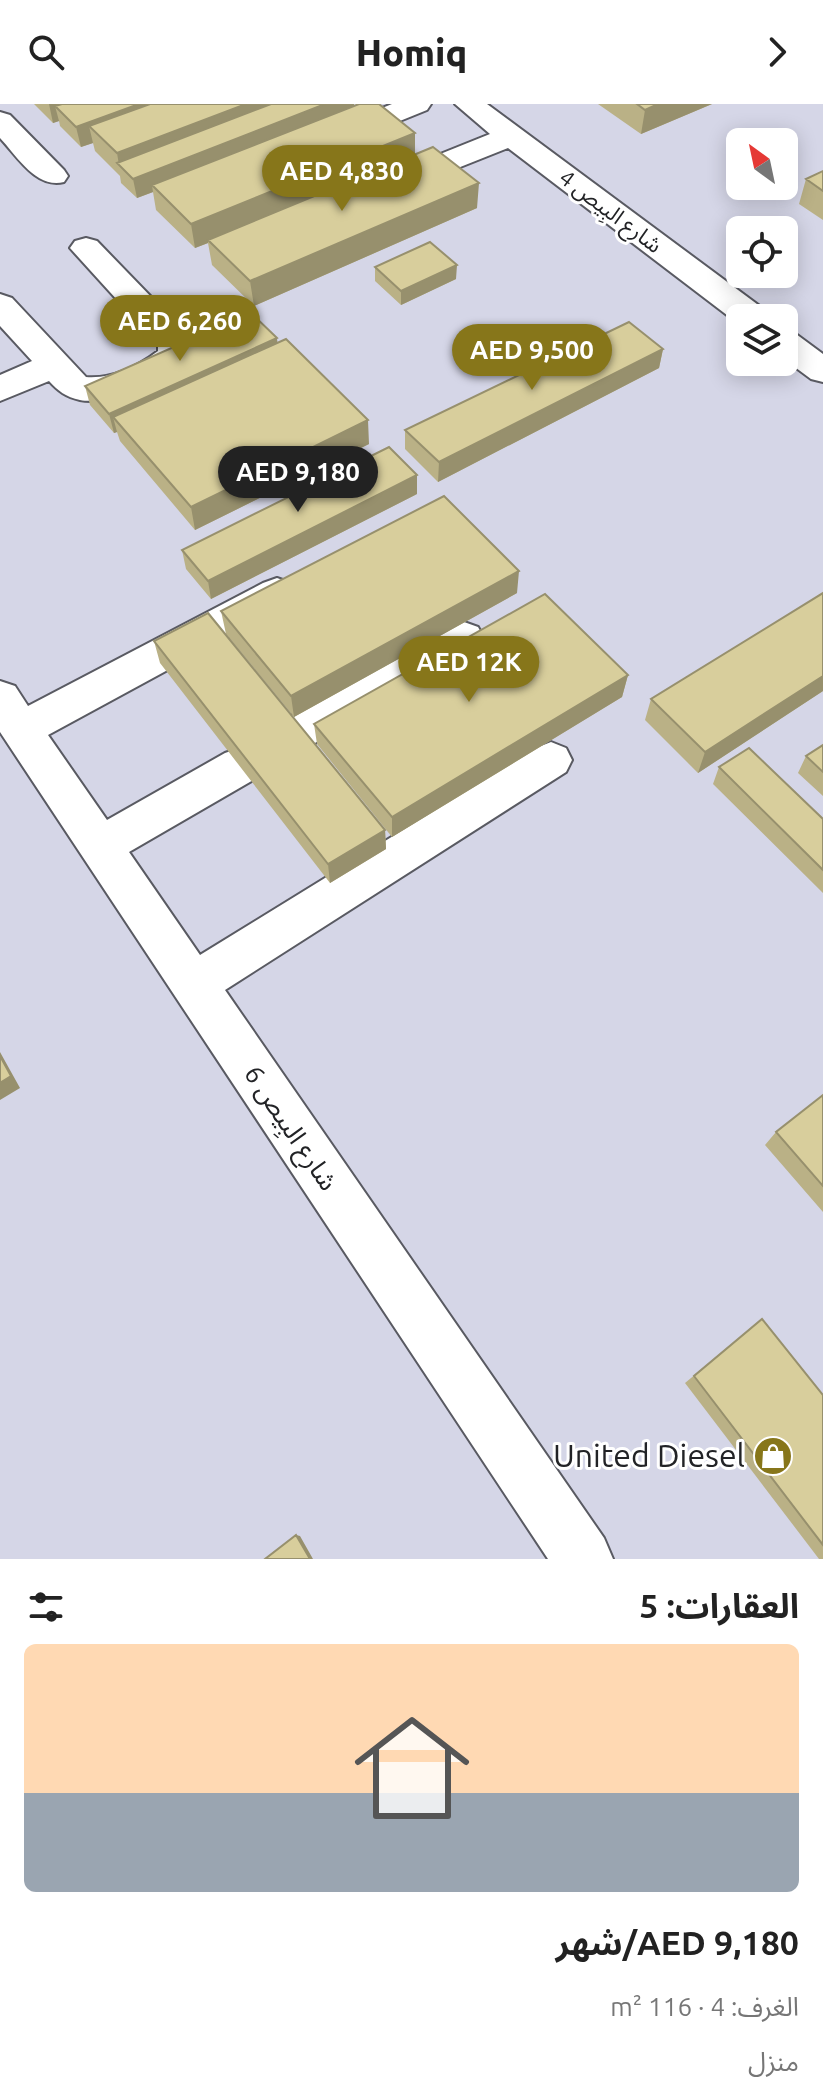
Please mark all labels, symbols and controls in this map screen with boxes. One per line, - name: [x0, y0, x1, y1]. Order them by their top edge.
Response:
- icon: search: [24, 30, 68, 74]
- icon: forward: [755, 30, 799, 74]
- text: Homiq: [356, 32, 467, 73]
- north arrow: [726, 128, 798, 200]
- map controls: [726, 128, 798, 376]
- pin: AED 4,830: [250, 145, 434, 213]
- text: AED 4,830: [280, 156, 404, 185]
- street label: شارع البِيص 4: [552, 164, 667, 261]
- button: locate: [726, 216, 798, 288]
- pin: AED 6,260: [88, 295, 272, 363]
- button: layers: [726, 304, 798, 376]
- text: AED 6,260: [118, 306, 242, 335]
- pin: AED 9,500: [440, 324, 624, 392]
- text: AED 9,500: [470, 335, 594, 364]
- pin: AED 9,180: [206, 446, 390, 514]
- text: AED 9,180: [236, 457, 360, 486]
- pin: AED 12K: [395, 636, 543, 704]
- text: AED 12K: [416, 647, 522, 676]
- street label: شارع البِيص 6: [235, 1060, 344, 1198]
- shop icon: United Diesel: [752, 1435, 794, 1477]
- place label: United Diesel: [553, 1437, 745, 1473]
- icon: filters: [24, 1585, 68, 1629]
- text: العقارات: 5: [639, 1586, 799, 1624]
- icon: home: [340, 1696, 484, 1840]
- text: AED 9,180/شهر: [556, 1923, 799, 1961]
- text: الغرف: 4 · 116 m²: [610, 1992, 799, 2021]
- text: منزل: [748, 2047, 799, 2076]

